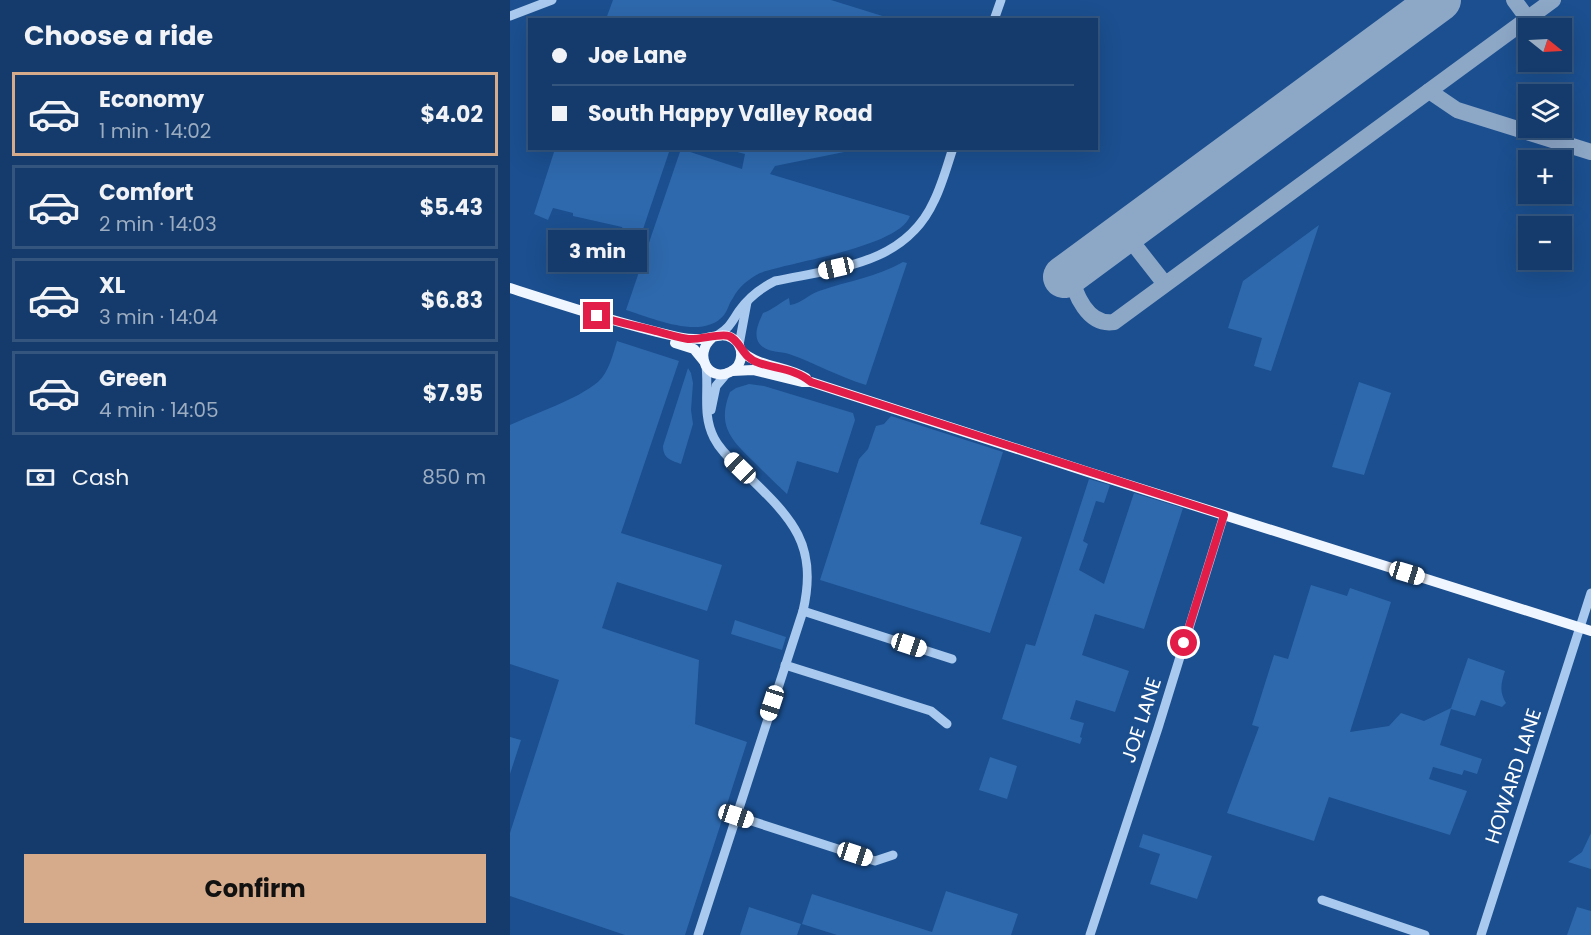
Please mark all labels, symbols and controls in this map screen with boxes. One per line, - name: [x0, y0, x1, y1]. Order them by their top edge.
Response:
- text: Choose a ride: [24, 17, 213, 54]
- north arrow: [1518, 18, 1572, 72]
- map controls: [1518, 18, 1572, 270]
- text: Joe Lane: [588, 40, 687, 71]
- text: Economy: [99, 84, 204, 115]
- button: layers: [1518, 84, 1572, 138]
- icon: car: [27, 87, 81, 141]
- text: South Happy Valley Road: [588, 98, 873, 129]
- text: $4.02: [421, 99, 483, 130]
- text: 1 min · 14:02: [99, 117, 211, 145]
- button: +: [1518, 150, 1572, 204]
- text: Comfort: [99, 177, 193, 208]
- icon: car: [27, 180, 81, 234]
- text: $5.43: [420, 192, 483, 223]
- text: 2 min · 14:03: [99, 210, 217, 238]
- button: −: [1518, 216, 1572, 270]
- callout: 3 min: [548, 229, 646, 271]
- text: 3 min: [569, 237, 626, 265]
- car: [816, 255, 856, 281]
- text: XL: [99, 270, 125, 301]
- icon: car: [27, 273, 81, 327]
- text: $6.83: [421, 285, 483, 316]
- route end: [583, 302, 610, 329]
- text: 3 min · 14:04: [99, 303, 218, 331]
- text: Green: [99, 363, 167, 394]
- icon: car: [27, 366, 81, 420]
- text: $7.95: [423, 378, 483, 409]
- text: 4 min · 14:05: [99, 396, 219, 424]
- car: [721, 449, 759, 487]
- icon: cash: [24, 461, 57, 494]
- text: Cash: [72, 462, 129, 493]
- text: 850 m: [422, 463, 486, 491]
- car: [1387, 559, 1427, 587]
- route start: [1170, 629, 1197, 656]
- car: [889, 631, 929, 659]
- street label: JOE LANE: [1114, 674, 1168, 766]
- car: [758, 683, 786, 723]
- street label: HOWARD LANE: [1478, 705, 1548, 847]
- car: [716, 802, 756, 830]
- car: [835, 840, 875, 868]
- button: Confirm: [24, 854, 486, 923]

